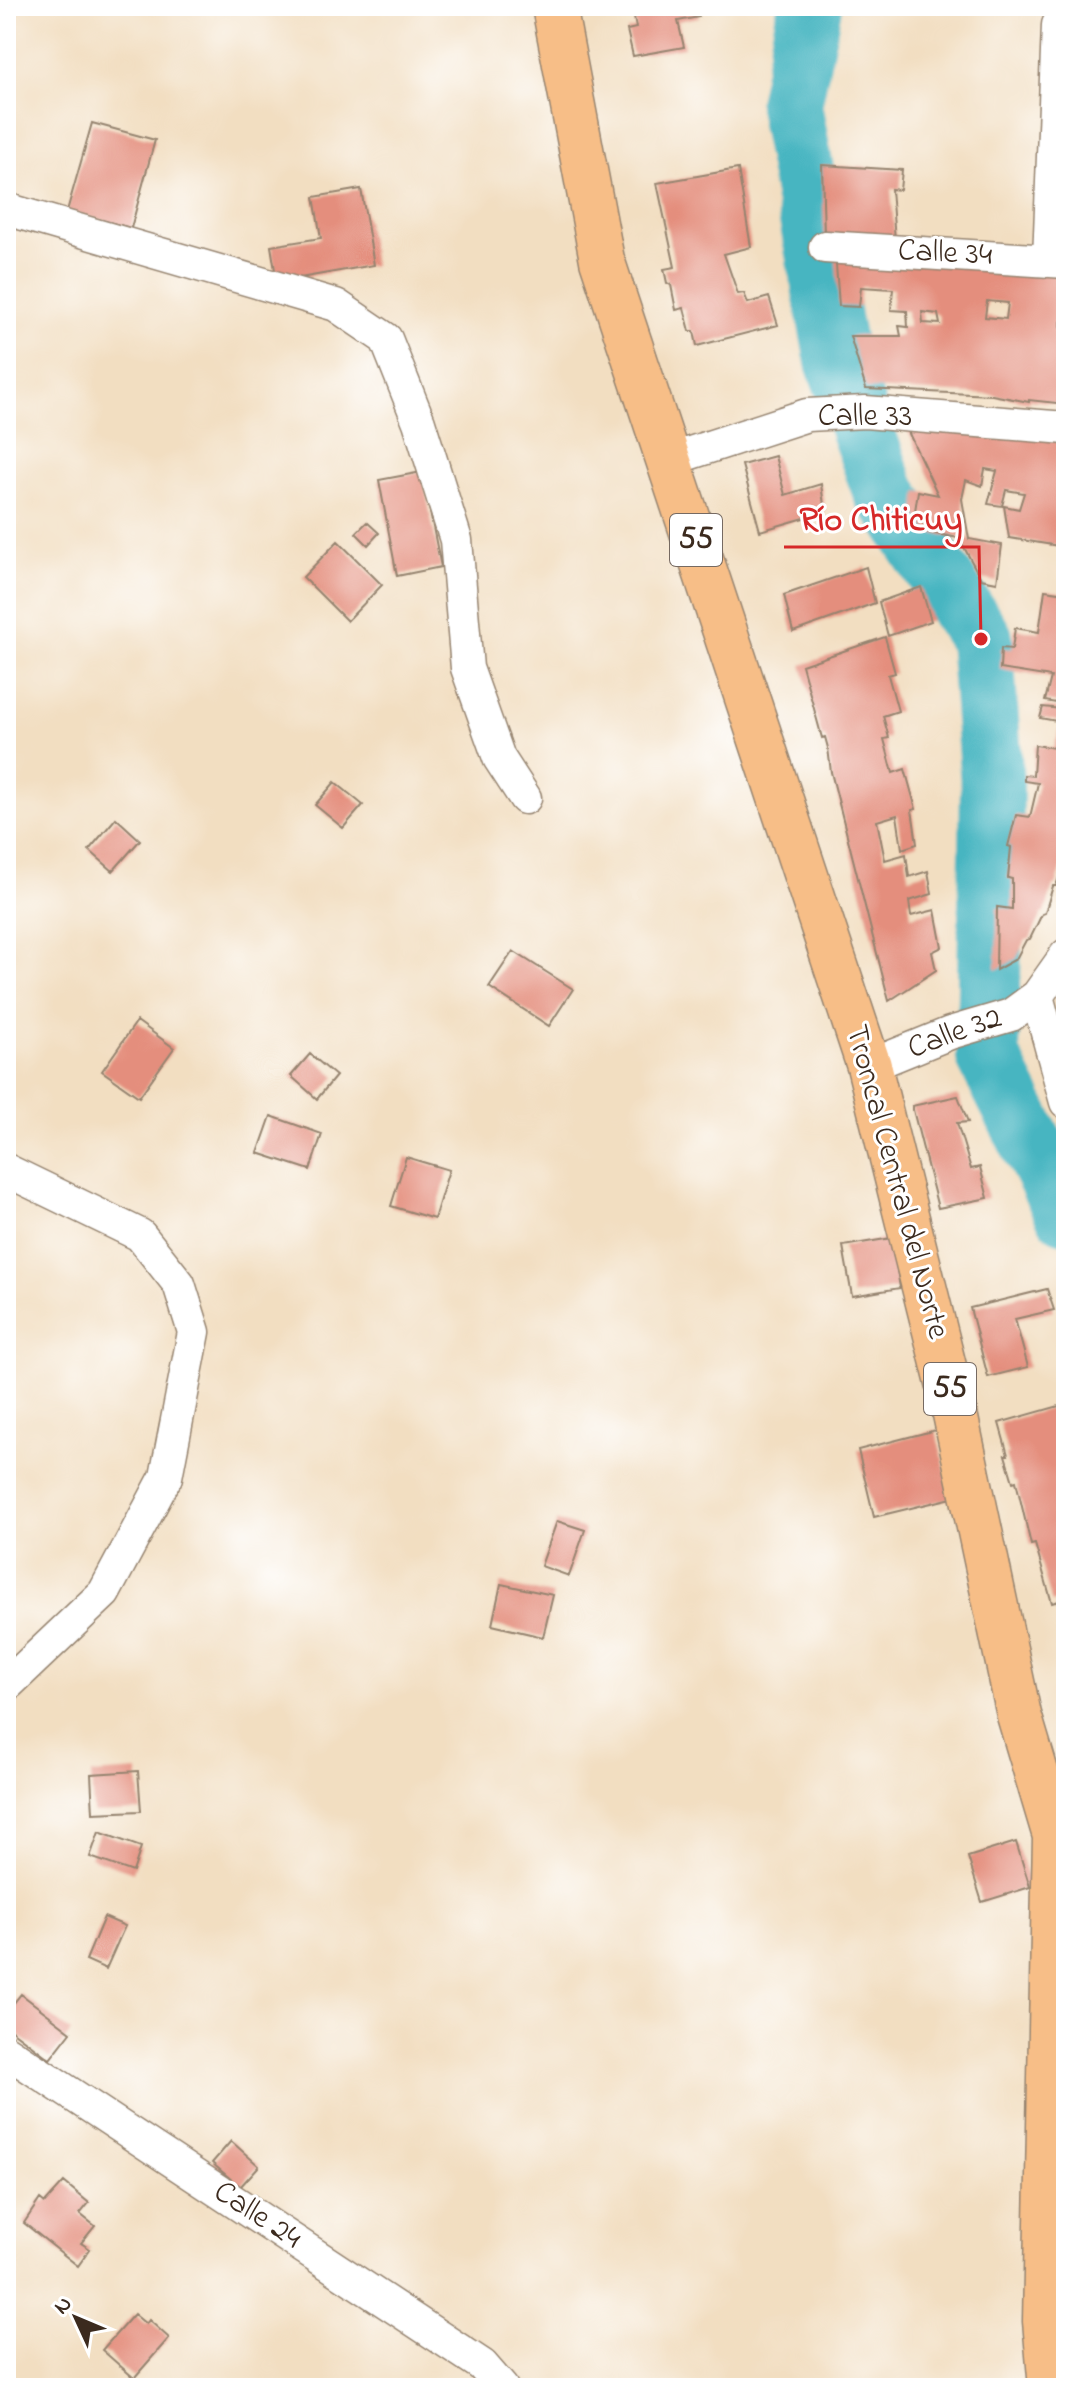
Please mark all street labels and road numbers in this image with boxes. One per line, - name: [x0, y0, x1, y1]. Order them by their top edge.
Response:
- street label: Calle 34: [897, 228, 993, 280]
- street label: Calle 33: [818, 394, 912, 441]
- road number: 55: [670, 514, 722, 566]
- street label: Calle 32: [901, 995, 1009, 1073]
- street label: Troncal Central del Norte: [831, 1020, 961, 1345]
- road number: 55: [924, 1363, 976, 1415]
- street label: Calle 24: [204, 2170, 310, 2262]

